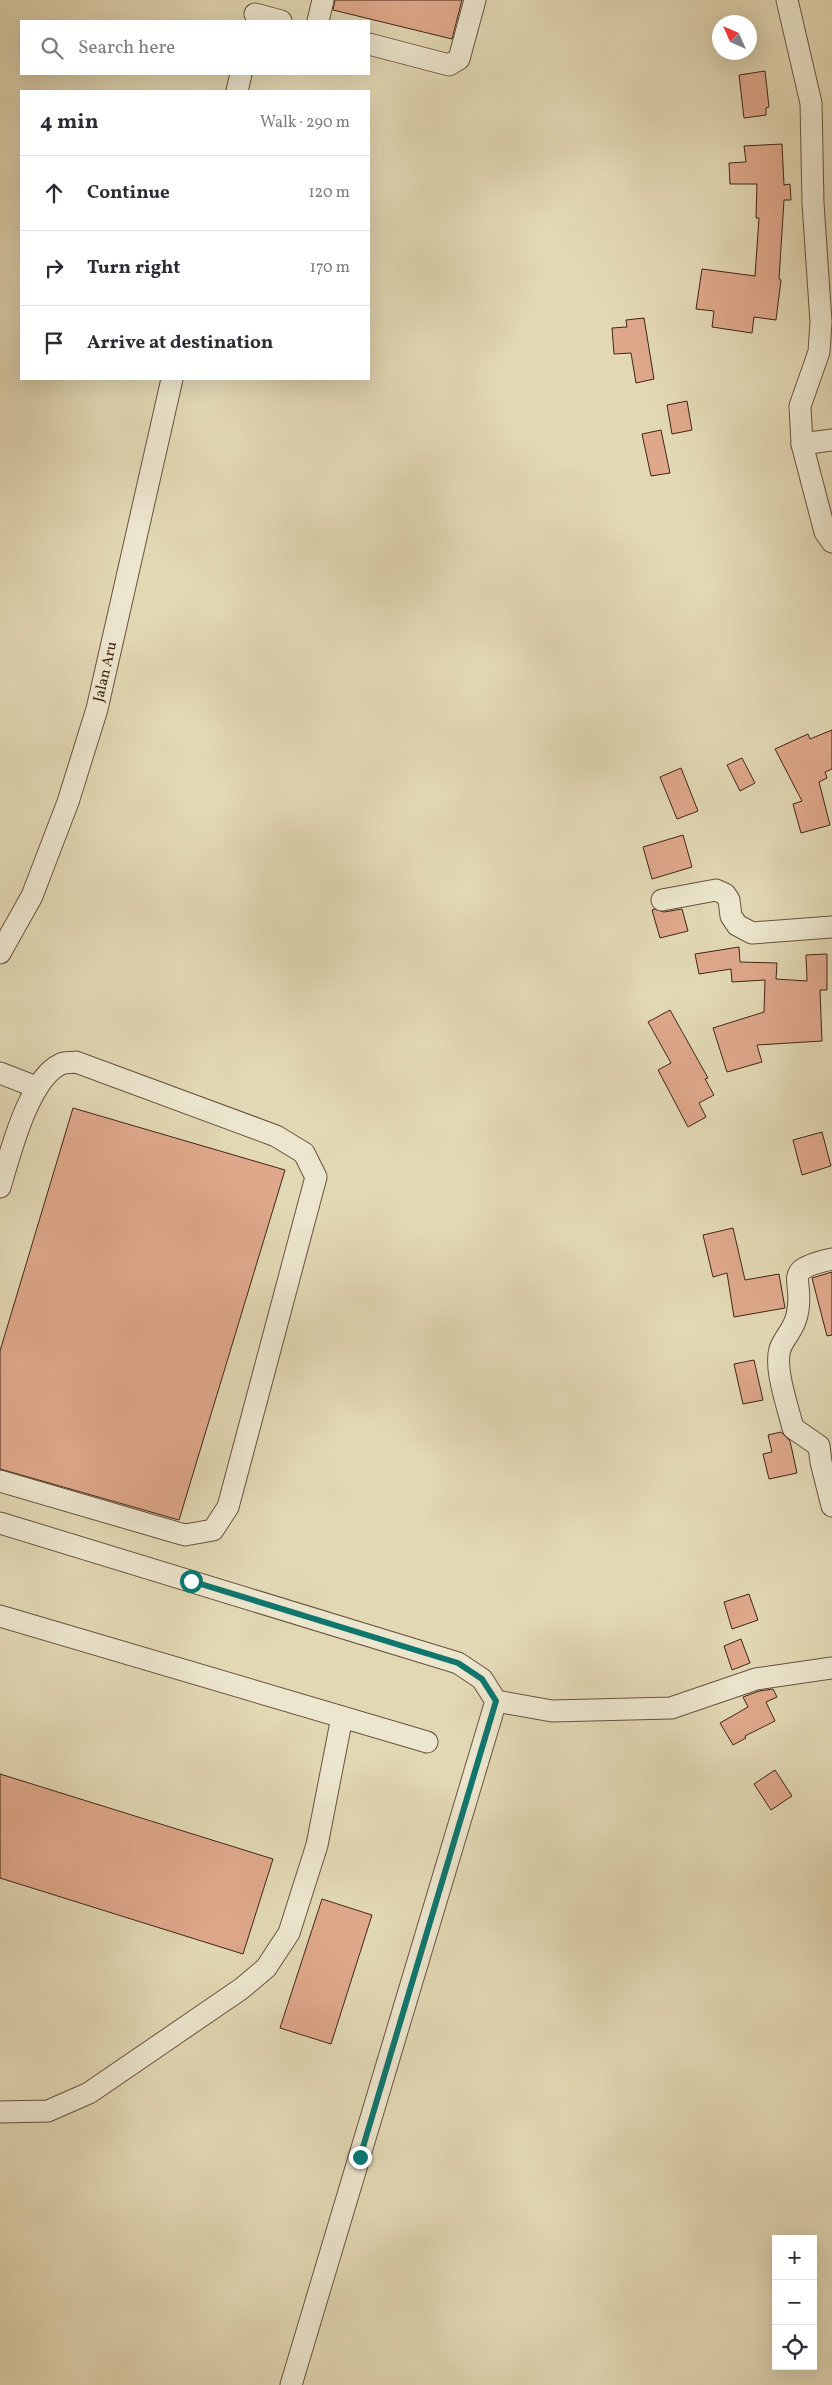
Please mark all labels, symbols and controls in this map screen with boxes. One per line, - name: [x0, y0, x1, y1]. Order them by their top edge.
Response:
- north arrow: [712, 15, 757, 60]
- search box: [20, 20, 370, 75]
- icon: search: [38, 34, 66, 62]
- text: Search here: [78, 35, 175, 61]
- text: 4 min: [40, 108, 99, 137]
- text: Walk · 290 m: [260, 112, 350, 134]
- icon: ahead: [40, 179, 68, 207]
- text: Continue: [87, 180, 170, 206]
- text: 120 m: [308, 182, 350, 204]
- icon: right: [40, 254, 68, 282]
- text: Turn right: [87, 255, 180, 281]
- text: 170 m: [310, 257, 350, 279]
- icon: arrive: [40, 329, 68, 357]
- text: Arrive at destination: [87, 330, 273, 356]
- street label: Jalan Aru: [89, 640, 123, 704]
- route start: [180, 1570, 203, 1593]
- route end: [349, 2146, 372, 2169]
- map controls: [772, 2235, 817, 2370]
- button: +: [772, 2235, 817, 2280]
- button: −: [772, 2280, 817, 2325]
- button: locate: [772, 2325, 817, 2370]

